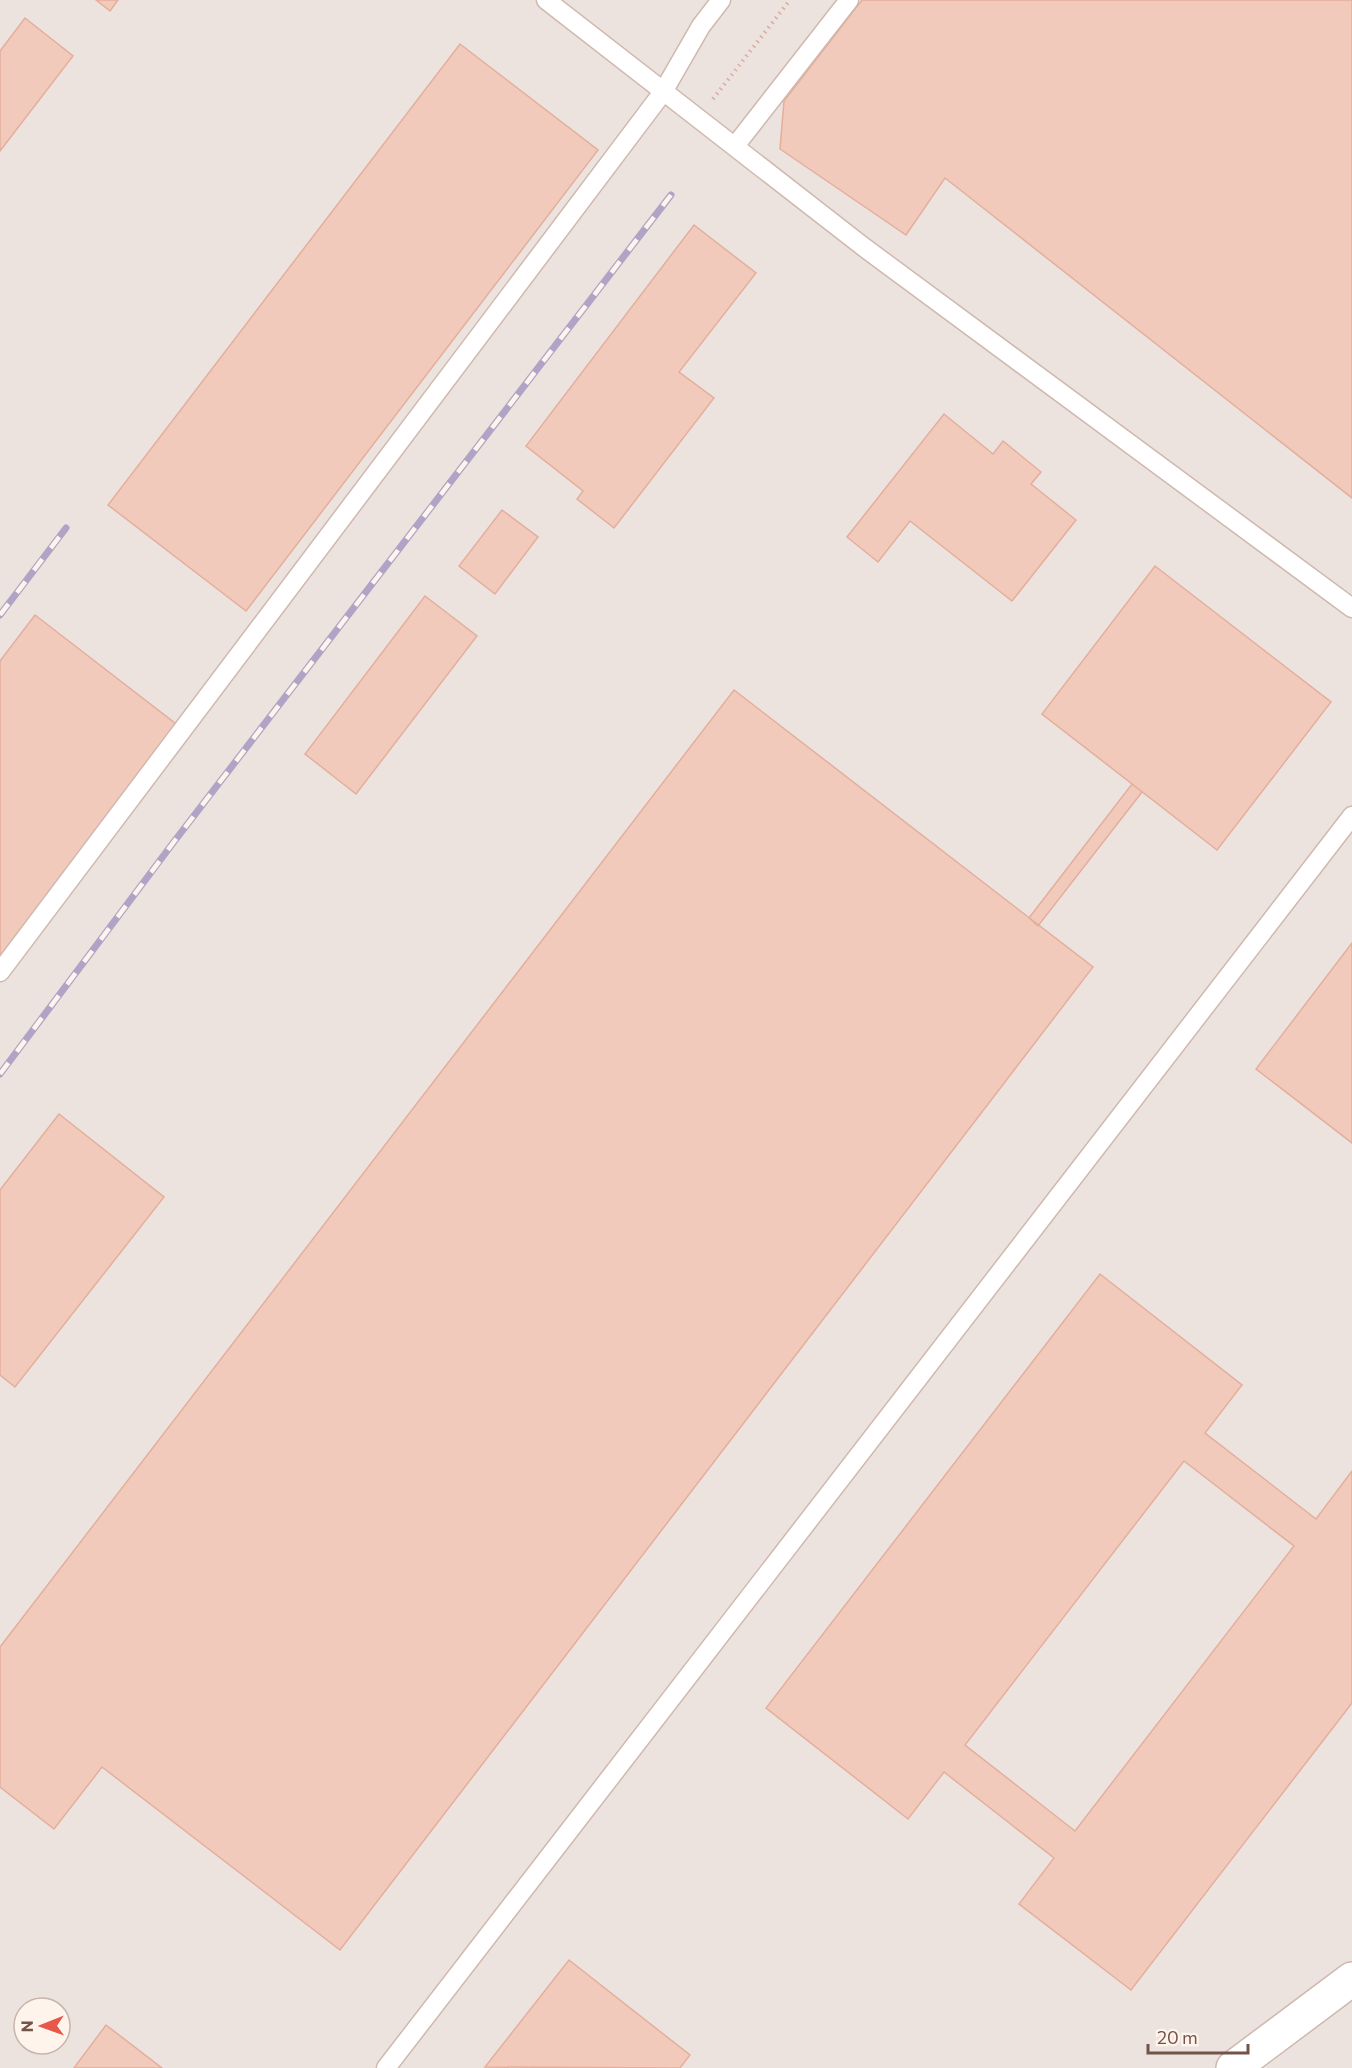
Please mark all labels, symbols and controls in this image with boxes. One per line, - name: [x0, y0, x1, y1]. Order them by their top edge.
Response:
- north arrow: [12, 1996, 72, 2056]
- scale bar: [1148, 2017, 1248, 2055]
- text: N: [17, 2020, 36, 2032]
- text: 20 m: [1157, 2026, 1198, 2048]

